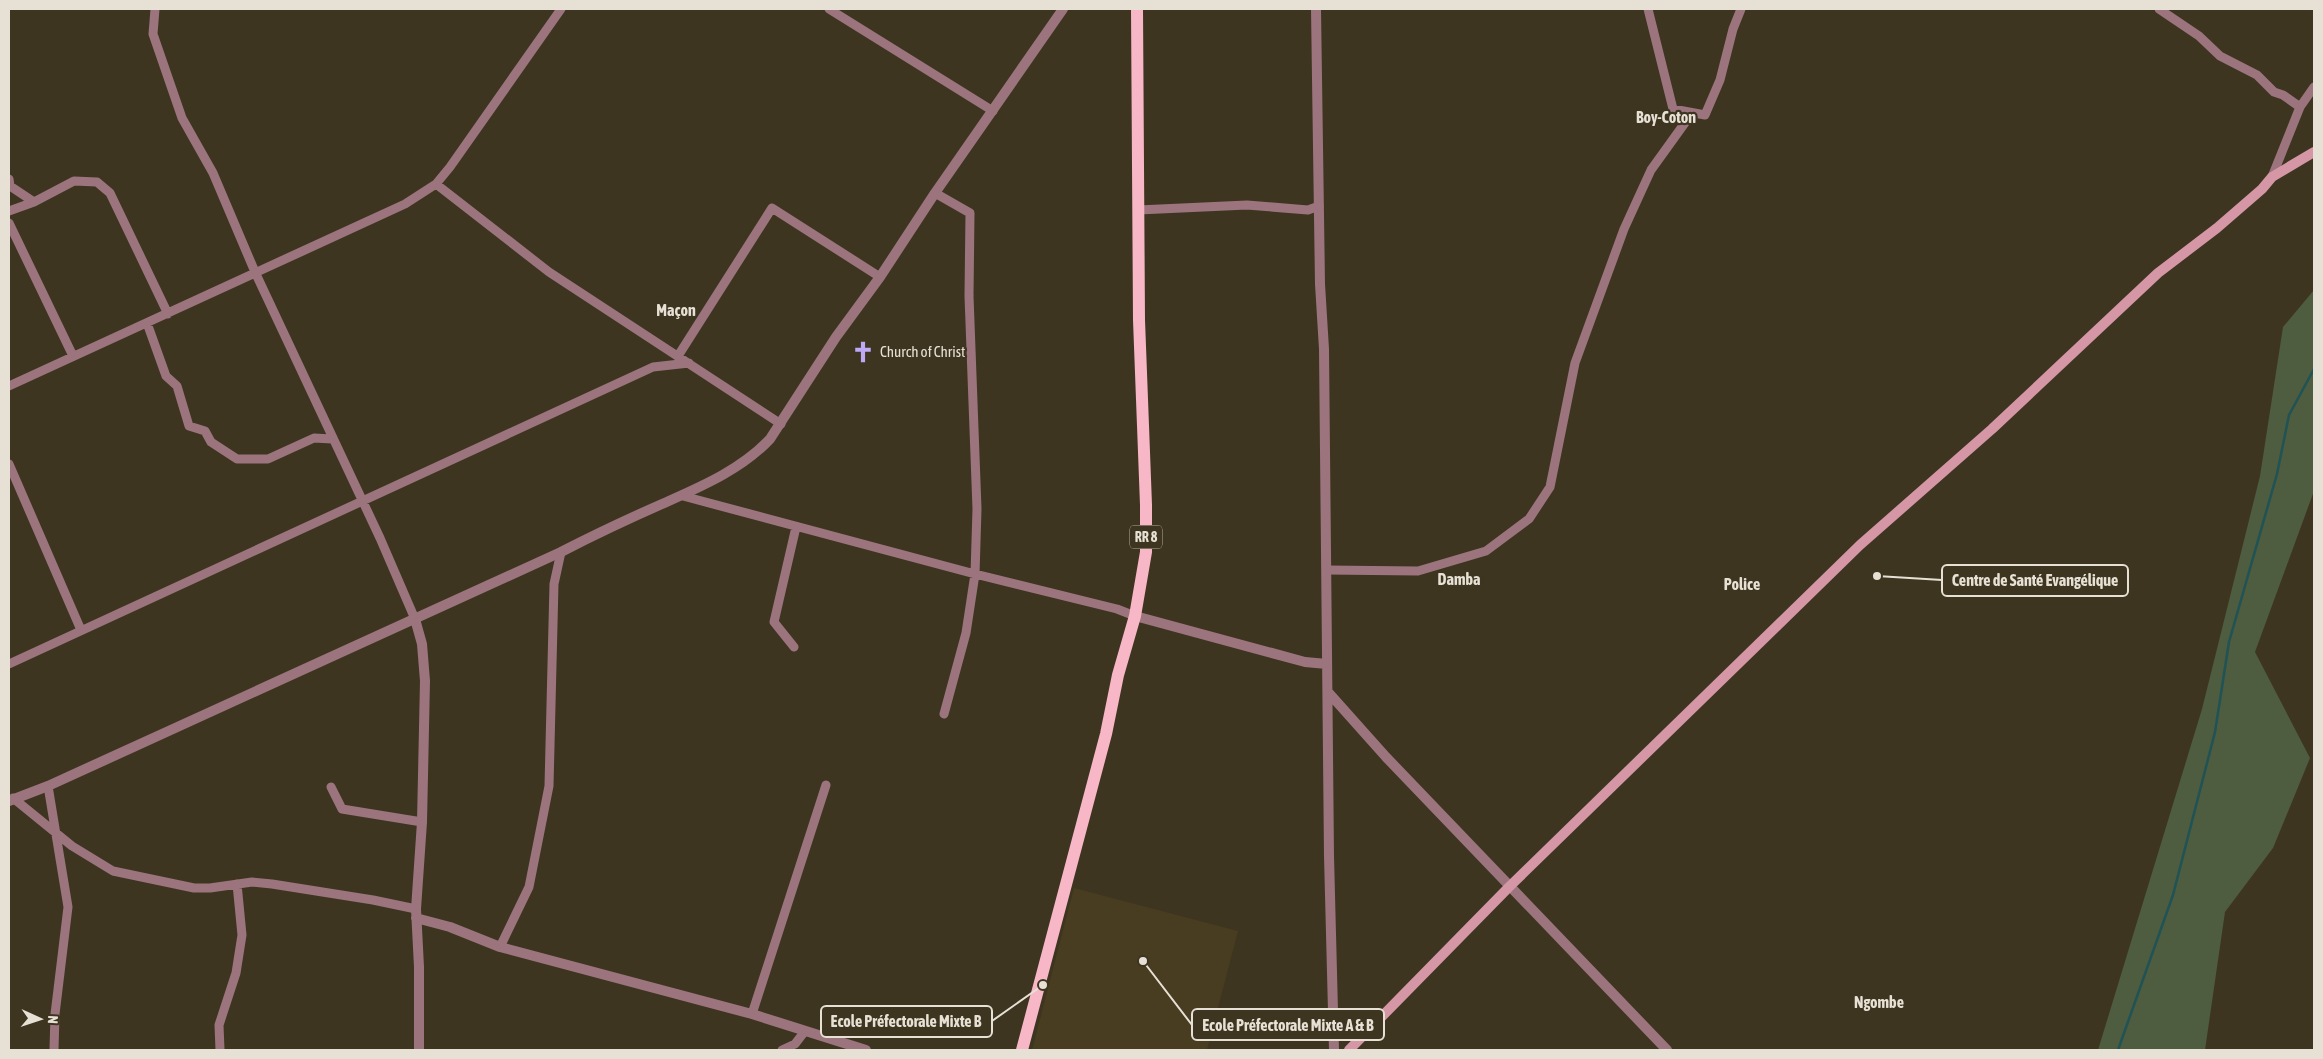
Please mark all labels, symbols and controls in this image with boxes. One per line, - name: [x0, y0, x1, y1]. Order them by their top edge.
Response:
- district label: Boy-Coton: [1636, 108, 1696, 126]
- district label: Maçon: [656, 301, 696, 319]
- church icon: Church of Christ: [850, 339, 876, 365]
- place label: Church of Christ: [880, 343, 965, 360]
- road number: RR 8: [1130, 526, 1162, 548]
- callout: Centre de Santé Evangélique: [1942, 565, 2128, 596]
- district label: Damba: [1438, 570, 1480, 588]
- text: Centre de Santé Evangélique: [1952, 571, 2118, 589]
- district label: Police: [1724, 575, 1760, 593]
- district label: Ngombe: [1854, 993, 1904, 1011]
- north arrow: [15, 994, 65, 1044]
- callout: Ecole Préfectorale Mixte B: [821, 1006, 992, 1037]
- callout: Ecole Préfectorale Mixte A & B: [1192, 1009, 1384, 1040]
- text: Ecole Préfectorale Mixte B: [831, 1012, 982, 1030]
- text: N: [45, 1015, 61, 1024]
- text: Ecole Préfectorale Mixte A & B: [1202, 1016, 1374, 1034]

